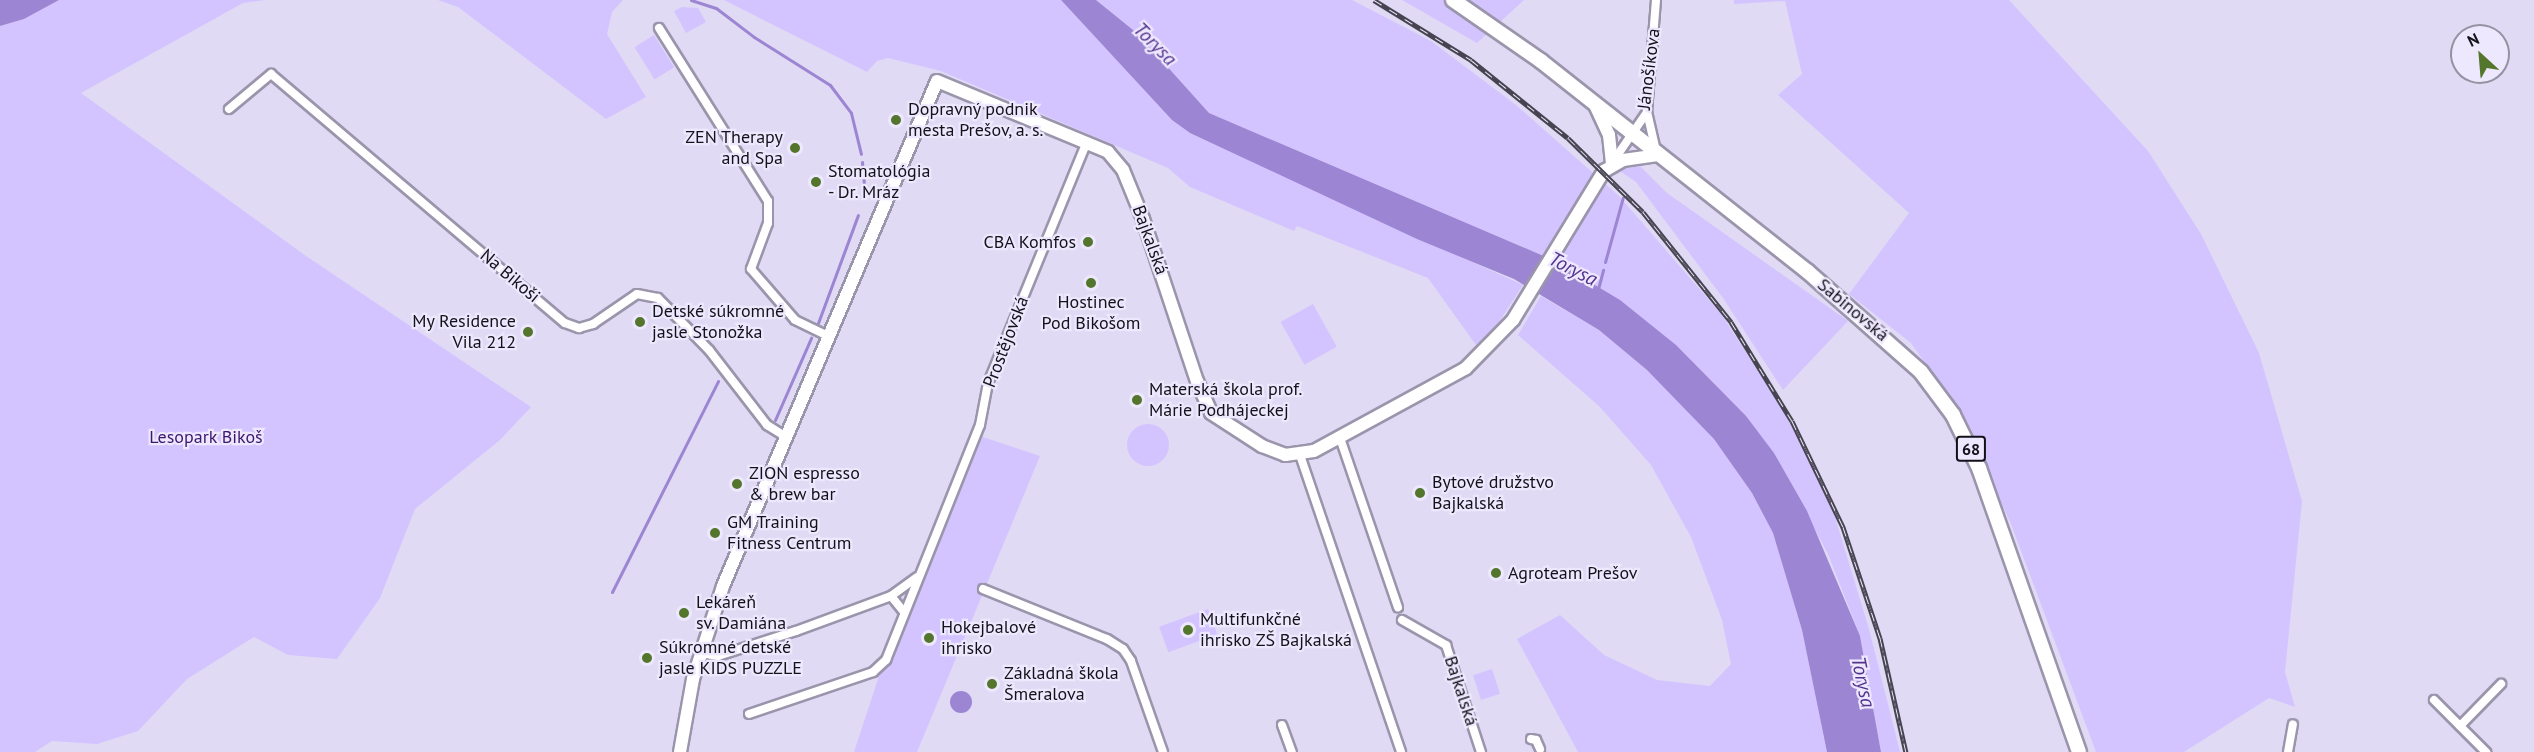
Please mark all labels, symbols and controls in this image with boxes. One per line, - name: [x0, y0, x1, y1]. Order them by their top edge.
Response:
- water label: Torysa: [1128, 17, 1182, 71]
- north arrow: [2450, 24, 2510, 84]
- street label: Jánošíkova: [1633, 27, 1665, 111]
- text: N: [2464, 28, 2482, 51]
- place label: Dopravný podnik mesta Prešov, a. s.: [908, 99, 1046, 142]
- marker: Dopravný podnik mesta Prešov, a. s.: [889, 113, 903, 127]
- place label: ZEN Therapy and Spa: [685, 127, 783, 170]
- marker: ZEN Therapy and Spa: [788, 141, 802, 155]
- place label: Stomatológia - Dr. Mráz: [828, 161, 931, 204]
- marker: Stomatológia - Dr. Mráz: [809, 175, 823, 189]
- street label: Bajkalská: [1128, 202, 1172, 278]
- place label: CBA Komfos: [983, 231, 1076, 253]
- marker: CBA Komfos: [1081, 235, 1095, 249]
- street label: Na Bikoši: [476, 245, 544, 307]
- water label: Torysa: [1545, 247, 1601, 291]
- street label: Sabinovská: [1813, 274, 1893, 346]
- marker: Hostinec Pod Bikošom: [1084, 276, 1098, 290]
- place label: Hostinec Pod Bikošom: [1042, 292, 1140, 334]
- street label: Prostějovská: [979, 293, 1033, 391]
- place label: Detské súkromné jasle Stonožka: [652, 301, 784, 344]
- place label: My Residence Vila 212: [412, 311, 516, 354]
- marker: Detské súkromné jasle Stonožka: [633, 315, 647, 329]
- marker: My Residence Vila 212: [521, 325, 535, 339]
- place label: Materská škola prof. Márie Podhájeckej: [1149, 379, 1302, 422]
- marker: Materská škola prof. Márie Podhájeckej: [1130, 393, 1144, 407]
- park label: Lesopark Bikoš: [149, 426, 263, 448]
- road number: 68: [1954, 436, 1988, 462]
- place label: ZION espresso & brew bar: [749, 463, 860, 506]
- place label: Bytové družstvo Bajkalská: [1432, 472, 1554, 514]
- marker: ZION espresso & brew bar: [730, 477, 744, 491]
- marker: Bytové družstvo Bajkalská: [1413, 486, 1427, 500]
- place label: GM Training Fitness Centrum: [727, 512, 851, 554]
- marker: GM Training Fitness Centrum: [708, 526, 722, 540]
- place label: Agroteam Prešov: [1508, 562, 1638, 584]
- marker: Agroteam Prešov: [1489, 566, 1503, 580]
- place label: Lekáreň sv. Damiána: [696, 592, 787, 634]
- marker: Lekáreň sv. Damiána: [677, 606, 691, 620]
- place label: Multifunkčné ihrisko ZŠ Bajkalská: [1200, 609, 1352, 652]
- place label: Hokejbalové ihrisko: [941, 617, 1036, 660]
- marker: Multifunkčné ihrisko ZŠ Bajkalská: [1181, 623, 1195, 637]
- marker: Hokejbalové ihrisko: [922, 631, 936, 645]
- place label: Súkromné detské jasle KIDS PUZZLE: [659, 637, 802, 680]
- marker: Súkromné detské jasle KIDS PUZZLE: [640, 651, 654, 665]
- street label: Bajkalská: [1440, 653, 1482, 729]
- water label: Torysa: [1846, 654, 1880, 710]
- place label: Základná škola Šmeralova: [1004, 663, 1119, 706]
- marker: Základná škola Šmeralova: [985, 677, 999, 691]

